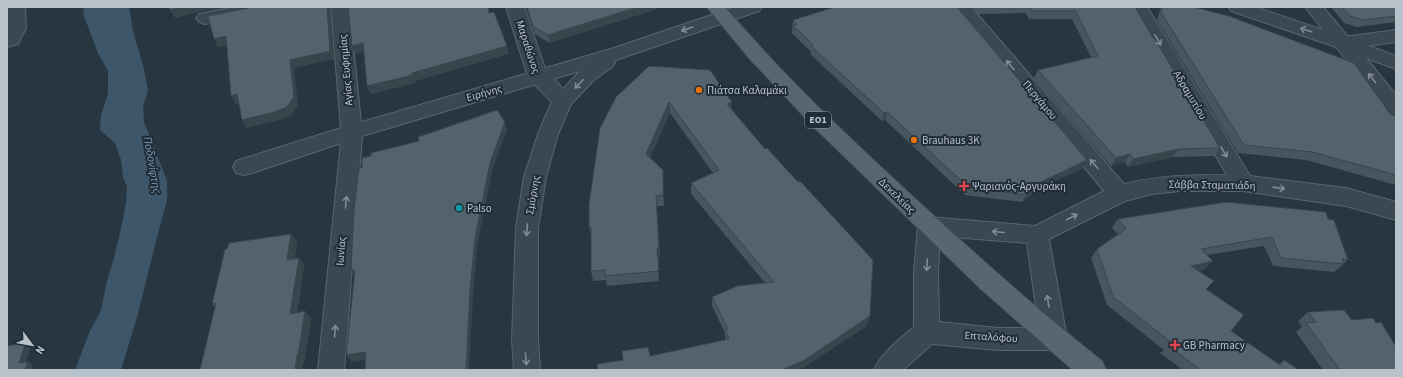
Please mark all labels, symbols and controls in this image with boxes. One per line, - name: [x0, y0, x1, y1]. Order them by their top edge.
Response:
- street label: Μαραθώνος: [512, 18, 544, 76]
- one-way arrow: [681, 26, 693, 34]
- one-way arrow: [1300, 26, 1313, 33]
- street label: Αγίας Ευφημίας: [335, 33, 357, 106]
- one-way arrow: [1154, 34, 1162, 46]
- one-way arrow: [1005, 59, 1014, 70]
- street label: Αδραμυτίου: [1169, 68, 1211, 122]
- one-way arrow: [1367, 73, 1376, 84]
- street label: Περγάμου: [1019, 77, 1061, 123]
- one-way arrow: [574, 78, 583, 89]
- street label: Ειρήνης: [464, 81, 504, 105]
- place label: Πιάτσα Καλαμάκι: [707, 83, 787, 98]
- marker: Πιάτσα Καλαμάκι: [694, 85, 704, 95]
- road number: ΕΟ1: [805, 112, 831, 128]
- place label: Brauhaus 3K: [922, 133, 980, 148]
- water label: Ποδονίφτης: [139, 135, 166, 196]
- marker: Brauhaus 3K: [909, 135, 919, 145]
- one-way arrow: [1221, 146, 1229, 158]
- one-way arrow: [1089, 159, 1098, 169]
- street label: Σμύρνης: [522, 174, 544, 216]
- street label: Δεκελείας: [875, 175, 919, 217]
- street label: Σάββα Σταματιάδη: [1168, 177, 1256, 193]
- place label: Ψαριανός-Αργυράκη: [972, 179, 1066, 194]
- marker: Ψαριανός-Αργυράκη: [959, 181, 969, 191]
- one-way arrow: [1272, 184, 1285, 192]
- one-way arrow: [342, 196, 349, 209]
- place label: Palso: [467, 201, 492, 216]
- marker: Palso: [454, 203, 464, 213]
- one-way arrow: [1065, 213, 1077, 221]
- one-way arrow: [524, 223, 531, 236]
- one-way arrow: [992, 228, 1005, 235]
- street label: Ιωνίας: [332, 235, 350, 266]
- one-way arrow: [923, 258, 930, 271]
- one-way arrow: [1044, 295, 1052, 308]
- north arrow: [12, 325, 52, 365]
- one-way arrow: [331, 325, 338, 338]
- street label: Επταλόφου: [964, 328, 1018, 346]
- place label: GB Pharmacy: [1183, 338, 1245, 353]
- marker: GB Pharmacy: [1170, 340, 1180, 350]
- text: N: [32, 343, 48, 357]
- one-way arrow: [523, 352, 530, 365]

